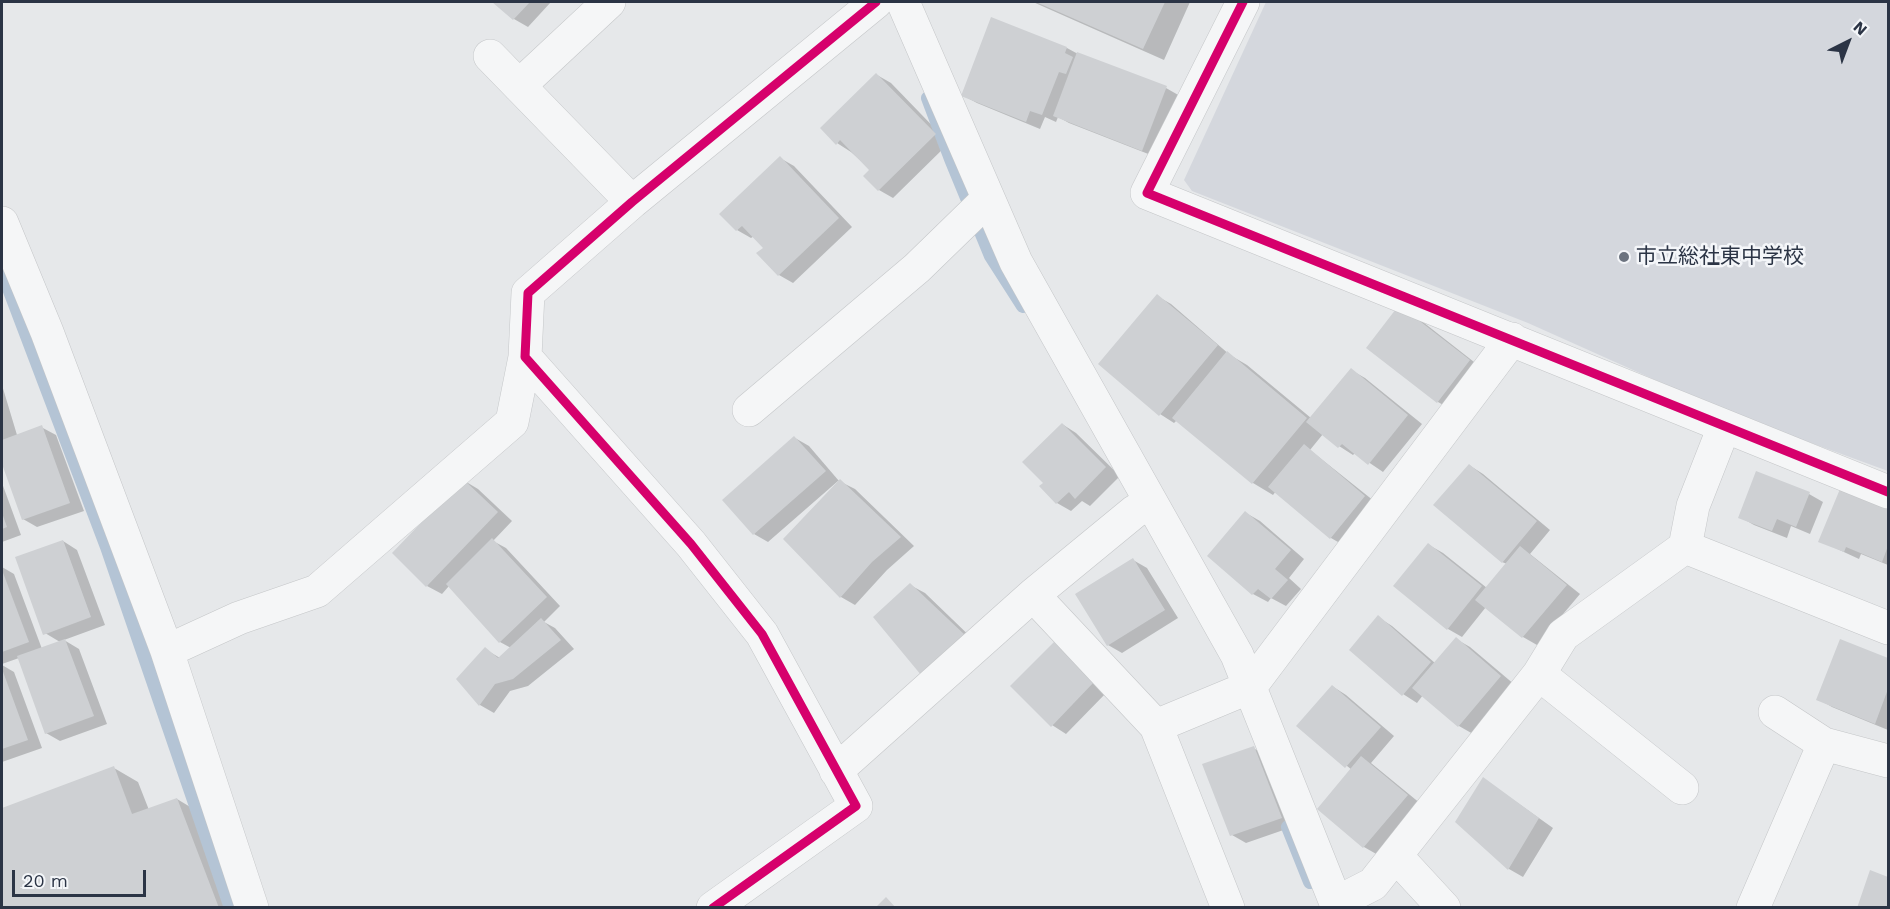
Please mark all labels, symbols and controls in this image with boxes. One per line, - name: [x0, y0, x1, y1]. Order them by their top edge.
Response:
- north arrow: [1818, 12, 1878, 72]
- text: N: [1850, 17, 1871, 39]
- place label: 市立総社東中学校: [1636, 244, 1804, 270]
- marker: 市立総社東中学校: [1617, 250, 1631, 264]
- scale bar: [15, 858, 148, 896]
- text: 20 m: [23, 870, 68, 891]

